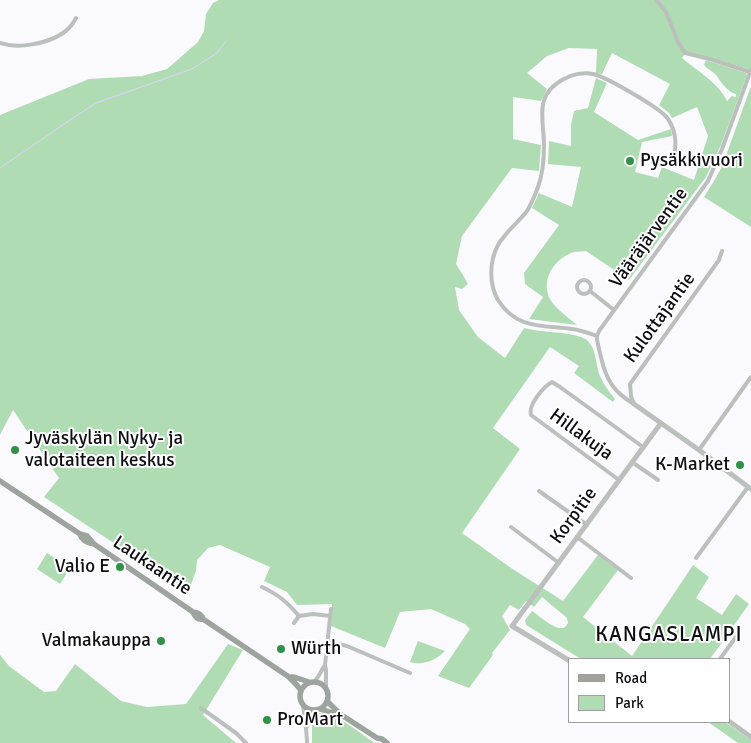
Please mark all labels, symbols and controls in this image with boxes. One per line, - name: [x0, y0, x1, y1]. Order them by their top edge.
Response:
- place label: Pysäkkivuori: [640, 150, 743, 172]
- marker: Pysäkkivuori: [624, 155, 636, 167]
- street label: Vääräjärventie: [605, 184, 693, 292]
- street label: Kulottajantie: [620, 268, 700, 368]
- street label: Hillakuja: [545, 404, 617, 466]
- place label: Jyväskylän Nyky- ja valotaiteen keskus: [25, 428, 183, 472]
- marker: Jyväskylän Nyky- ja valotaiteen keskus: [9, 444, 21, 456]
- place label: K-Market: [655, 454, 730, 476]
- marker: K-Market: [734, 459, 746, 471]
- street label: Korpitie: [546, 483, 602, 549]
- street label: Laukaantie: [108, 531, 196, 601]
- place label: Valio E: [55, 556, 110, 578]
- marker: Valio E: [114, 561, 126, 573]
- district label: KANGASLAMPI: [594, 622, 744, 648]
- place label: Valmakauppa: [42, 630, 151, 652]
- marker: Valmakauppa: [155, 635, 167, 647]
- place label: Würth: [291, 638, 341, 660]
- marker: Würth: [275, 643, 287, 655]
- legend: [568, 658, 731, 723]
- text: Road: [615, 669, 647, 687]
- text: Park: [615, 694, 644, 712]
- place label: ProMart: [277, 709, 343, 731]
- marker: ProMart: [261, 714, 273, 726]

